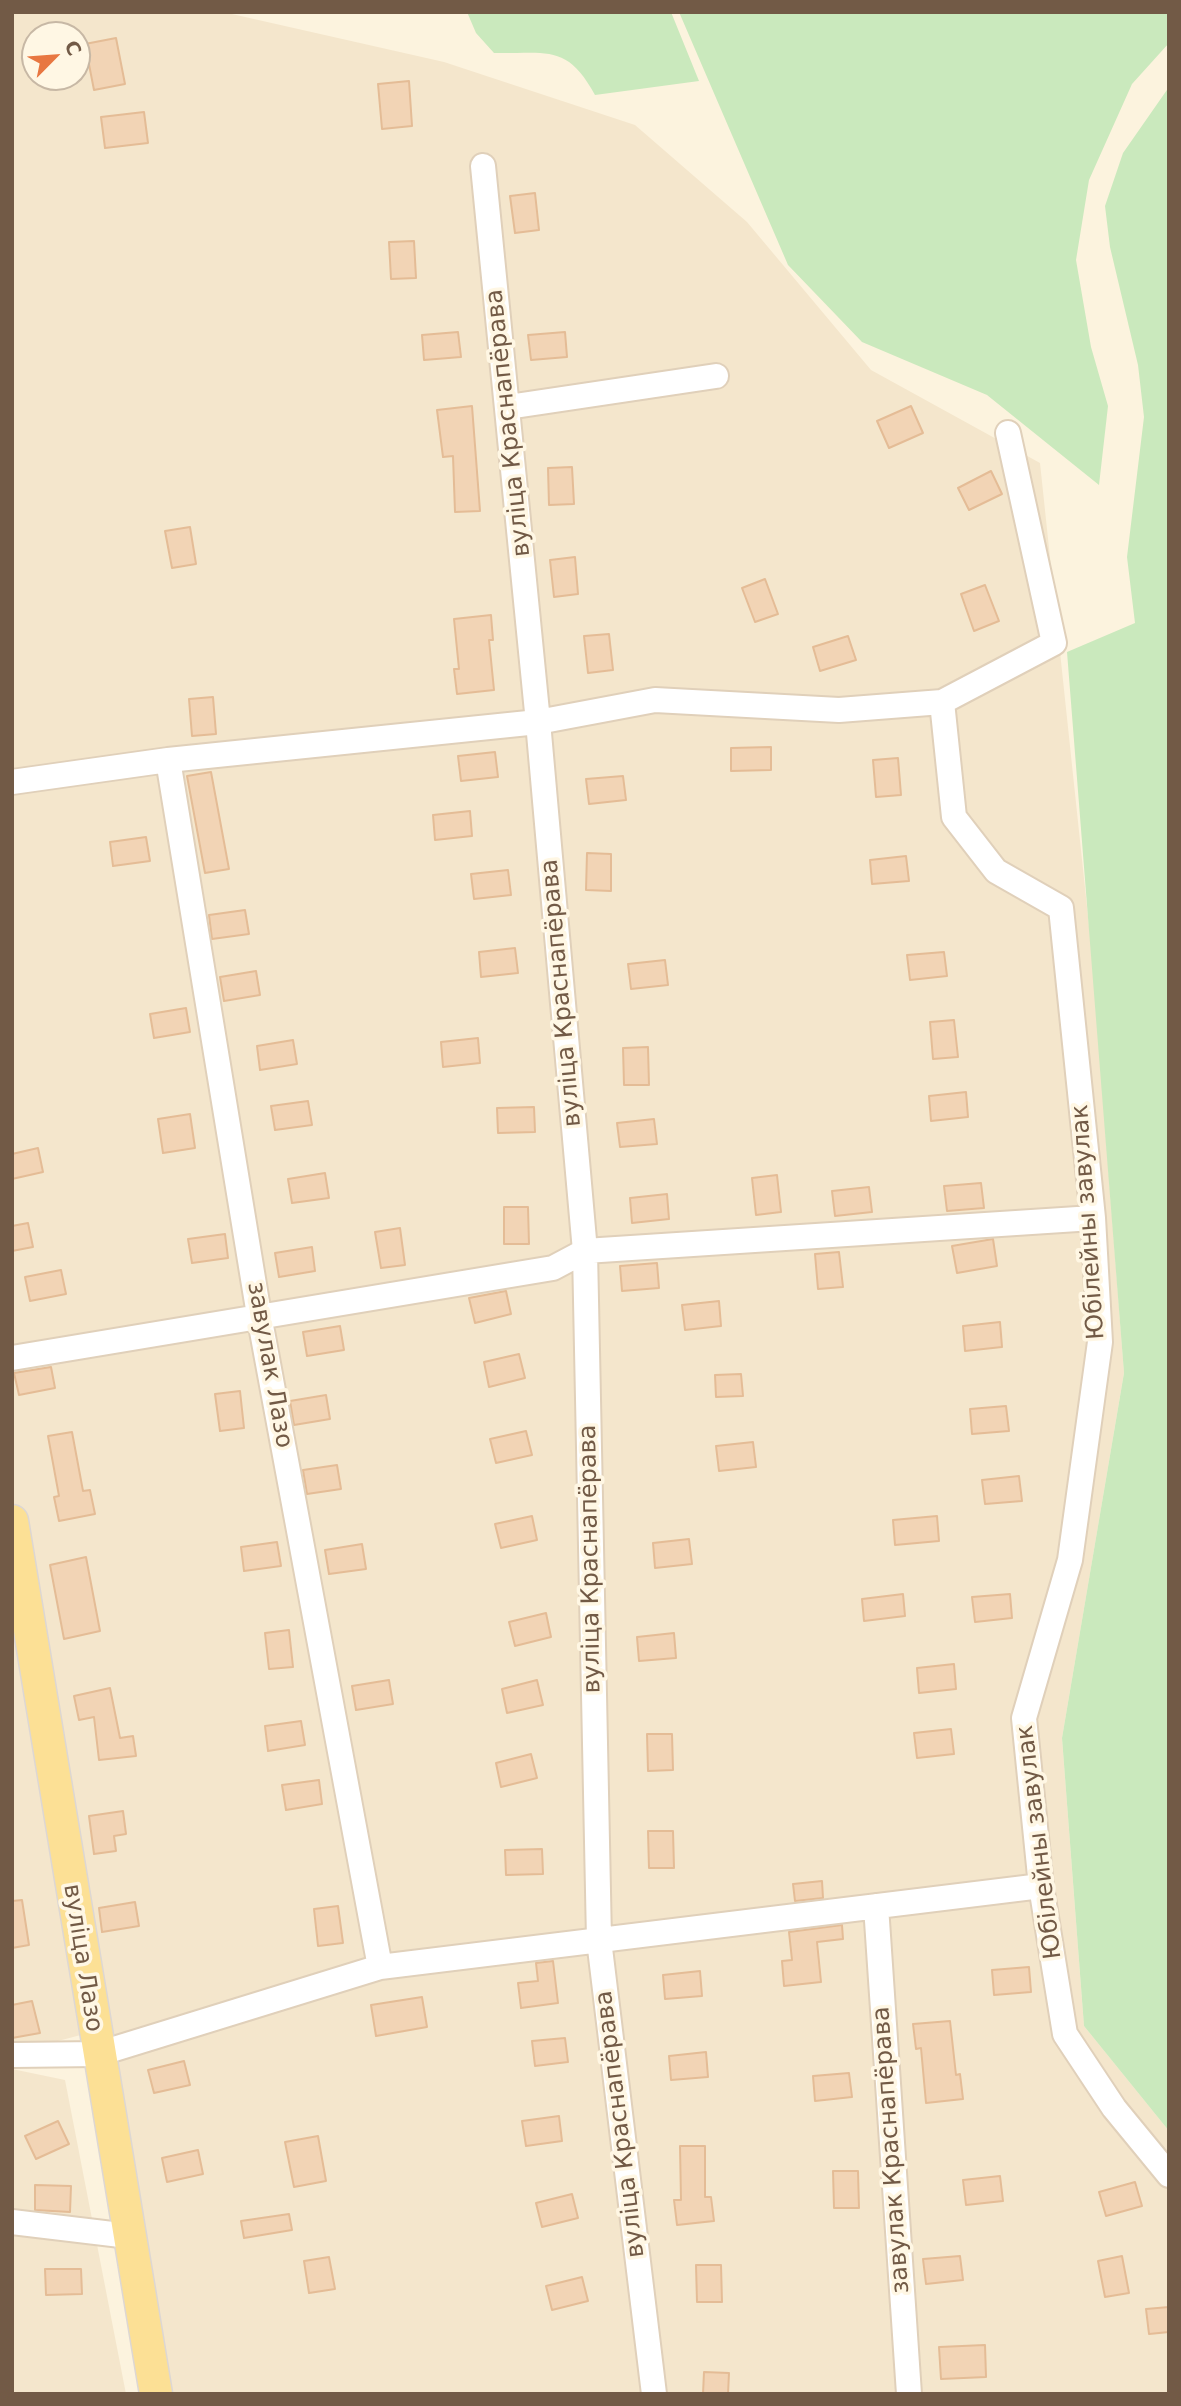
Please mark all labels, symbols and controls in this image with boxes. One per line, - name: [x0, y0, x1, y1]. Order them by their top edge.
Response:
- north arrow: [21, 21, 91, 91]
- text: С: [60, 37, 86, 59]
- street label: вуліца Краснапёрава: [481, 288, 537, 558]
- street label: вуліца Краснапёрава: [536, 858, 588, 1128]
- street label: Юбілейны завулак: [1066, 1103, 1112, 1341]
- street label: завулак Лазо: [240, 1280, 298, 1450]
- street label: вуліца Краснапёрава: [574, 1424, 608, 1694]
- street label: Юбілейны завулак: [1011, 1723, 1069, 1961]
- street label: вуліца Лазо: [56, 1882, 108, 2034]
- street label: вуліца Краснапёрава: [590, 1989, 652, 2259]
- street label: завулак Краснапёрава: [868, 2005, 916, 2295]

